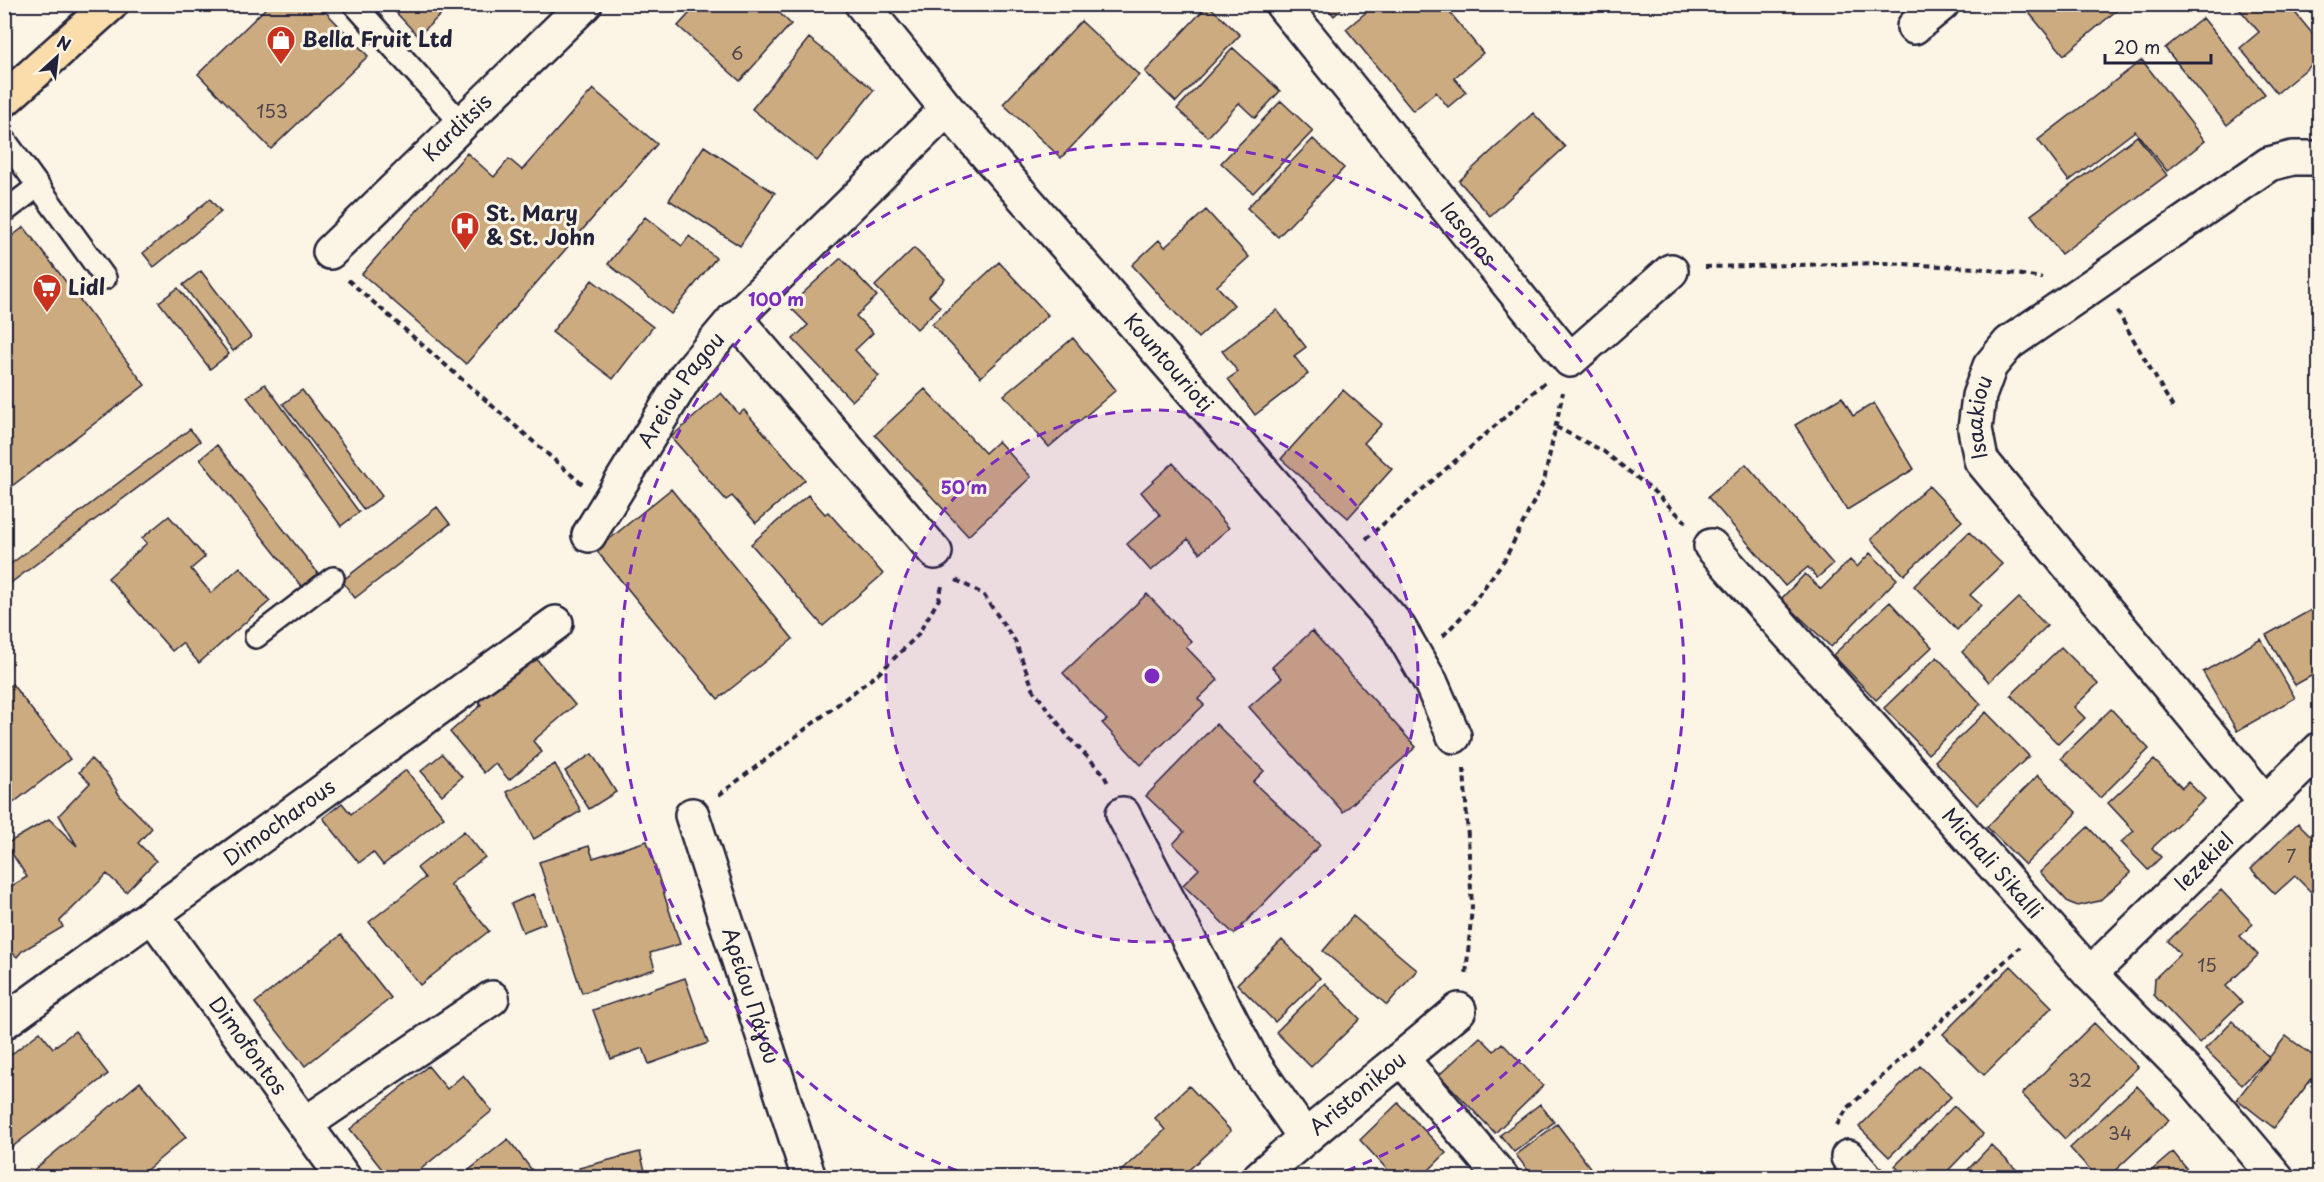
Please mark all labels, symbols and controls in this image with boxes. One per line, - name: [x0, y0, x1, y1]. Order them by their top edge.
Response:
- place label: Bella Fruit Ltd: [302, 22, 453, 54]
- shop icon: Bella Fruit Ltd: [265, 24, 297, 66]
- north arrow: [27, 27, 87, 87]
- scale bar: [2105, 27, 2212, 65]
- text: N: [53, 29, 75, 56]
- text: 20 m: [2114, 33, 2160, 60]
- house number: 6: [731, 39, 743, 66]
- street label: Karditsis: [414, 85, 498, 168]
- house number: 153: [256, 97, 288, 124]
- street label: Iasonos: [1434, 194, 1506, 272]
- place label: St. Mary & St. John: [486, 196, 595, 252]
- hospital icon: St. Mary & St. John: [449, 210, 481, 252]
- place label: Lidl: [68, 270, 105, 302]
- supermarket icon: Lidl: [31, 272, 63, 314]
- text: 100 m: [748, 285, 804, 312]
- street label: Kountourioti: [1117, 305, 1222, 418]
- street label: Areiou Pagou: [628, 324, 731, 453]
- street label: Isaakiou: [1957, 370, 1999, 462]
- text: 50 m: [941, 473, 987, 500]
- centre of rings: [1142, 666, 1162, 686]
- street label: Dimocharous: [216, 770, 341, 873]
- street label: Michali Sikalli: [1935, 799, 2052, 925]
- street label: Iezekiel: [2166, 824, 2240, 897]
- house number: 7: [2286, 842, 2296, 869]
- street label: Αρείου Πάγου: [715, 923, 789, 1068]
- house number: 15: [2197, 951, 2217, 978]
- street label: Dimofontos: [202, 989, 296, 1101]
- street label: Aristonikou: [1301, 1043, 1412, 1142]
- house number: 32: [2068, 1066, 2092, 1093]
- house number: 34: [2108, 1119, 2132, 1146]

